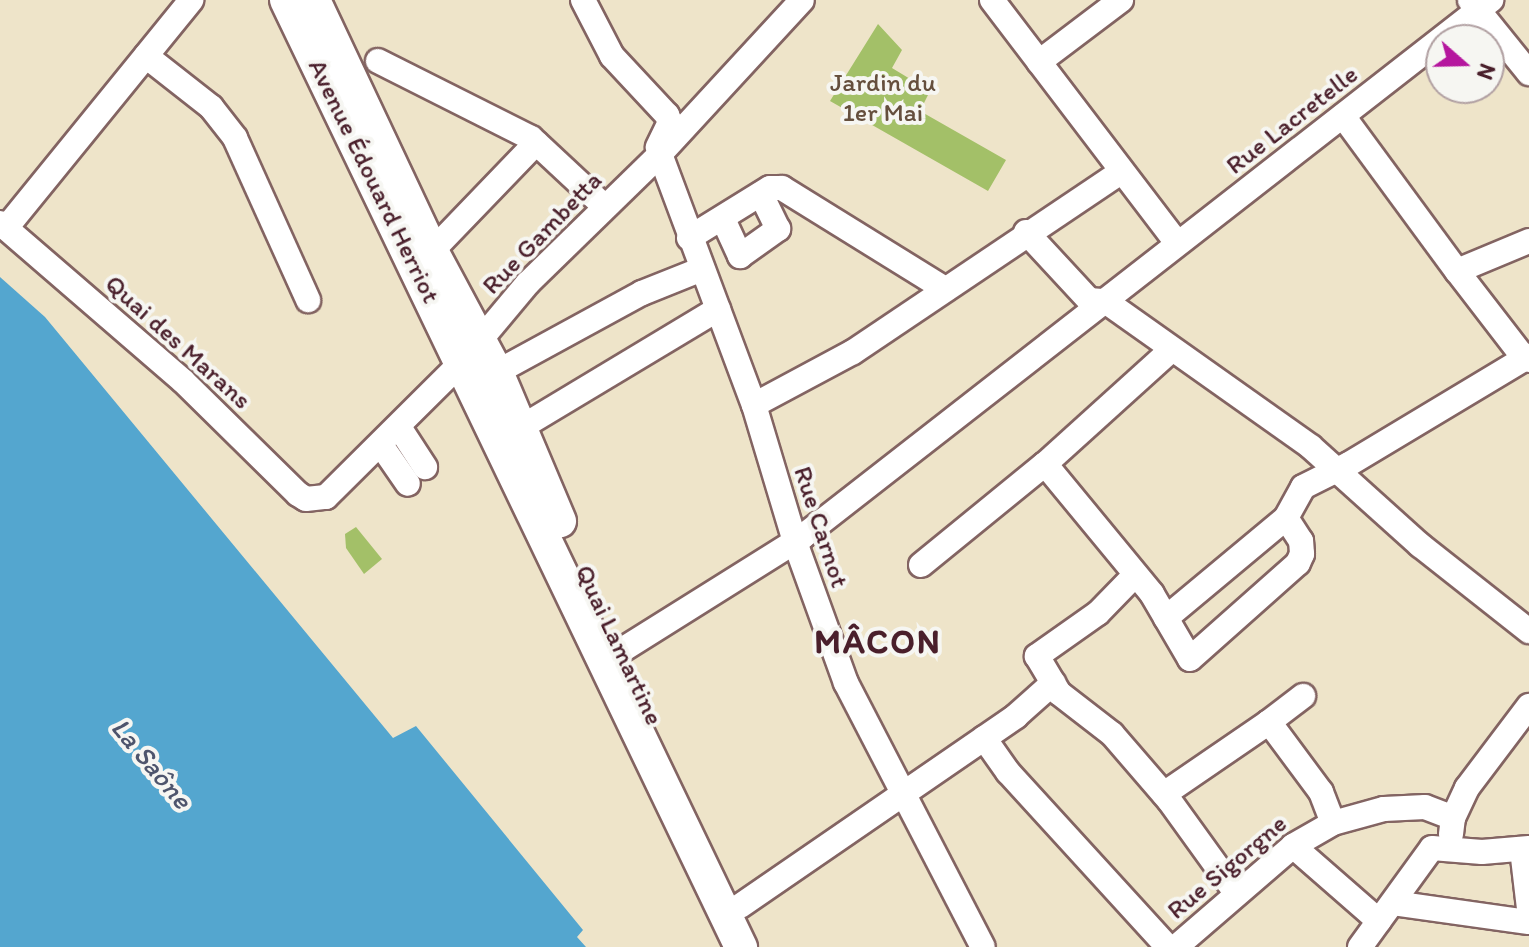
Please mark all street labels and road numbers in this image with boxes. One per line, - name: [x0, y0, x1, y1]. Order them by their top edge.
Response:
- street label: Avenue Édouard Herriot: [301, 54, 447, 308]
- street label: Rue Lacretelle: [1220, 59, 1364, 181]
- street label: Rue Gambetta: [475, 165, 609, 301]
- street label: Quai des Marans: [99, 268, 257, 416]
- street label: Rue Carnot: [787, 462, 855, 592]
- street label: Quai Lamartine: [568, 560, 670, 730]
- street label: Rue Sigorgne: [1161, 808, 1293, 926]

